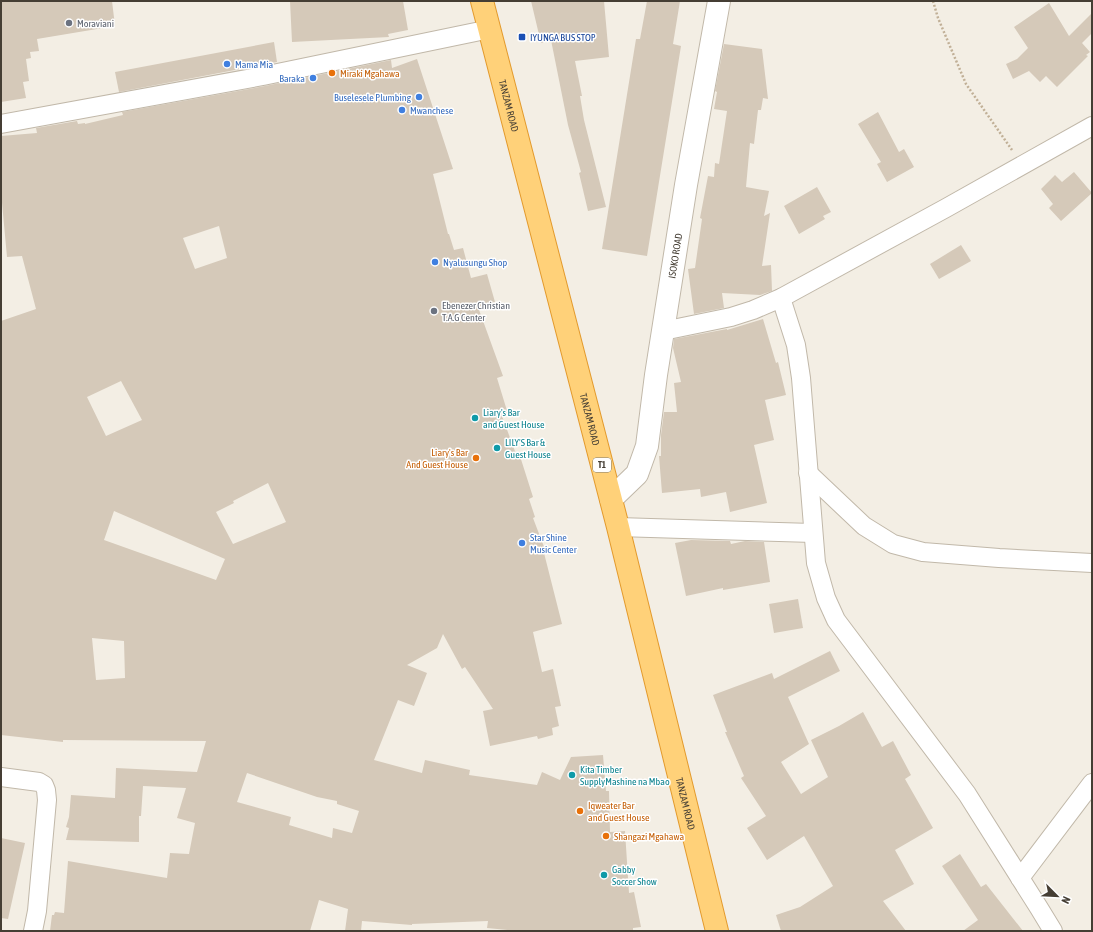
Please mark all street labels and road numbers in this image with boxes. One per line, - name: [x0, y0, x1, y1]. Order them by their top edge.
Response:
- street label: TANZAM ROAD: [497, 78, 521, 133]
- street label: ISOKO ROAD: [666, 232, 684, 279]
- street label: TANZAM ROAD: [578, 392, 602, 447]
- road number: T1: [593, 458, 611, 472]
- street label: TANZAM ROAD: [674, 776, 698, 831]

